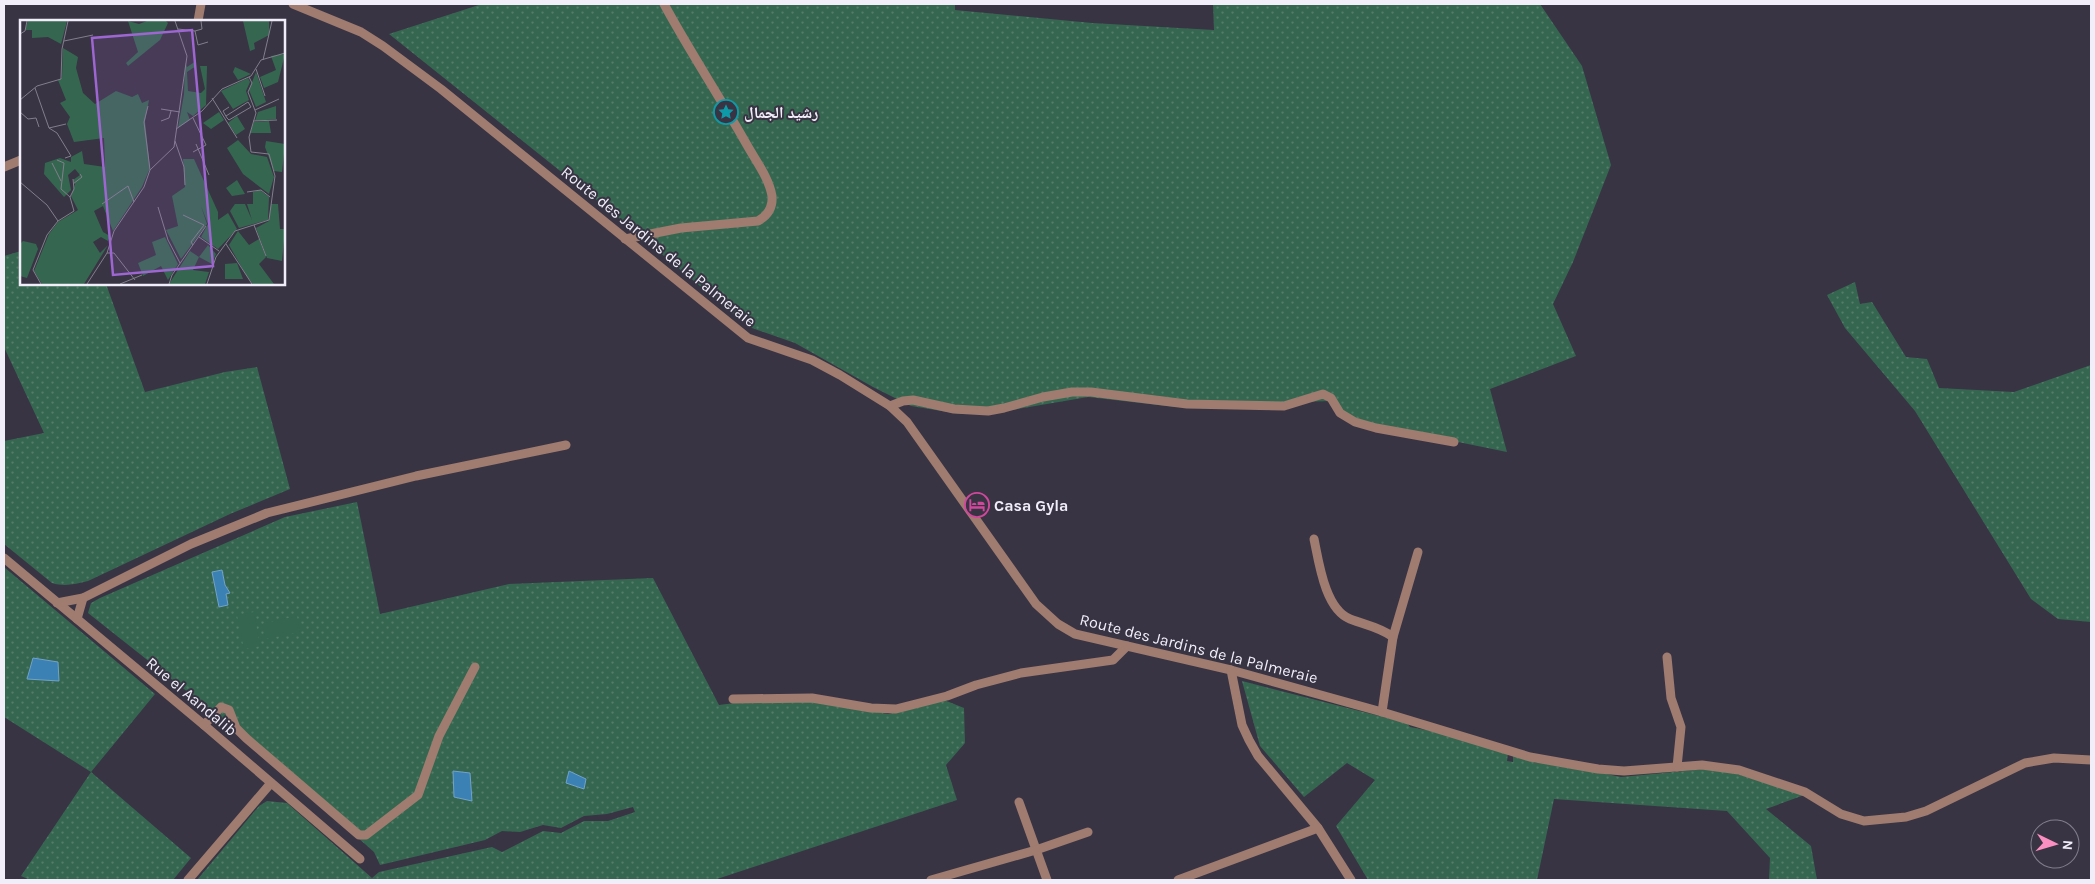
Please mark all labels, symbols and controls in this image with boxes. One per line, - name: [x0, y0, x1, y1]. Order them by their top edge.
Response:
- inset map: [20, 20, 285, 285]
- place icon: رشيد الجمال: [713, 99, 739, 125]
- place label: رشيد الجمال: [744, 103, 818, 122]
- street label: Route des Jardins de la Palmeraie: [558, 162, 760, 331]
- hotel icon: Casa Gyla: [964, 492, 990, 518]
- place label: Casa Gyla: [994, 496, 1068, 515]
- street label: Route des Jardins de la Palmeraie: [1078, 610, 1320, 687]
- street label: Rue el Aandalib: [142, 653, 241, 740]
- north arrow: [2030, 819, 2080, 869]
- text: N: [2059, 839, 2076, 851]

